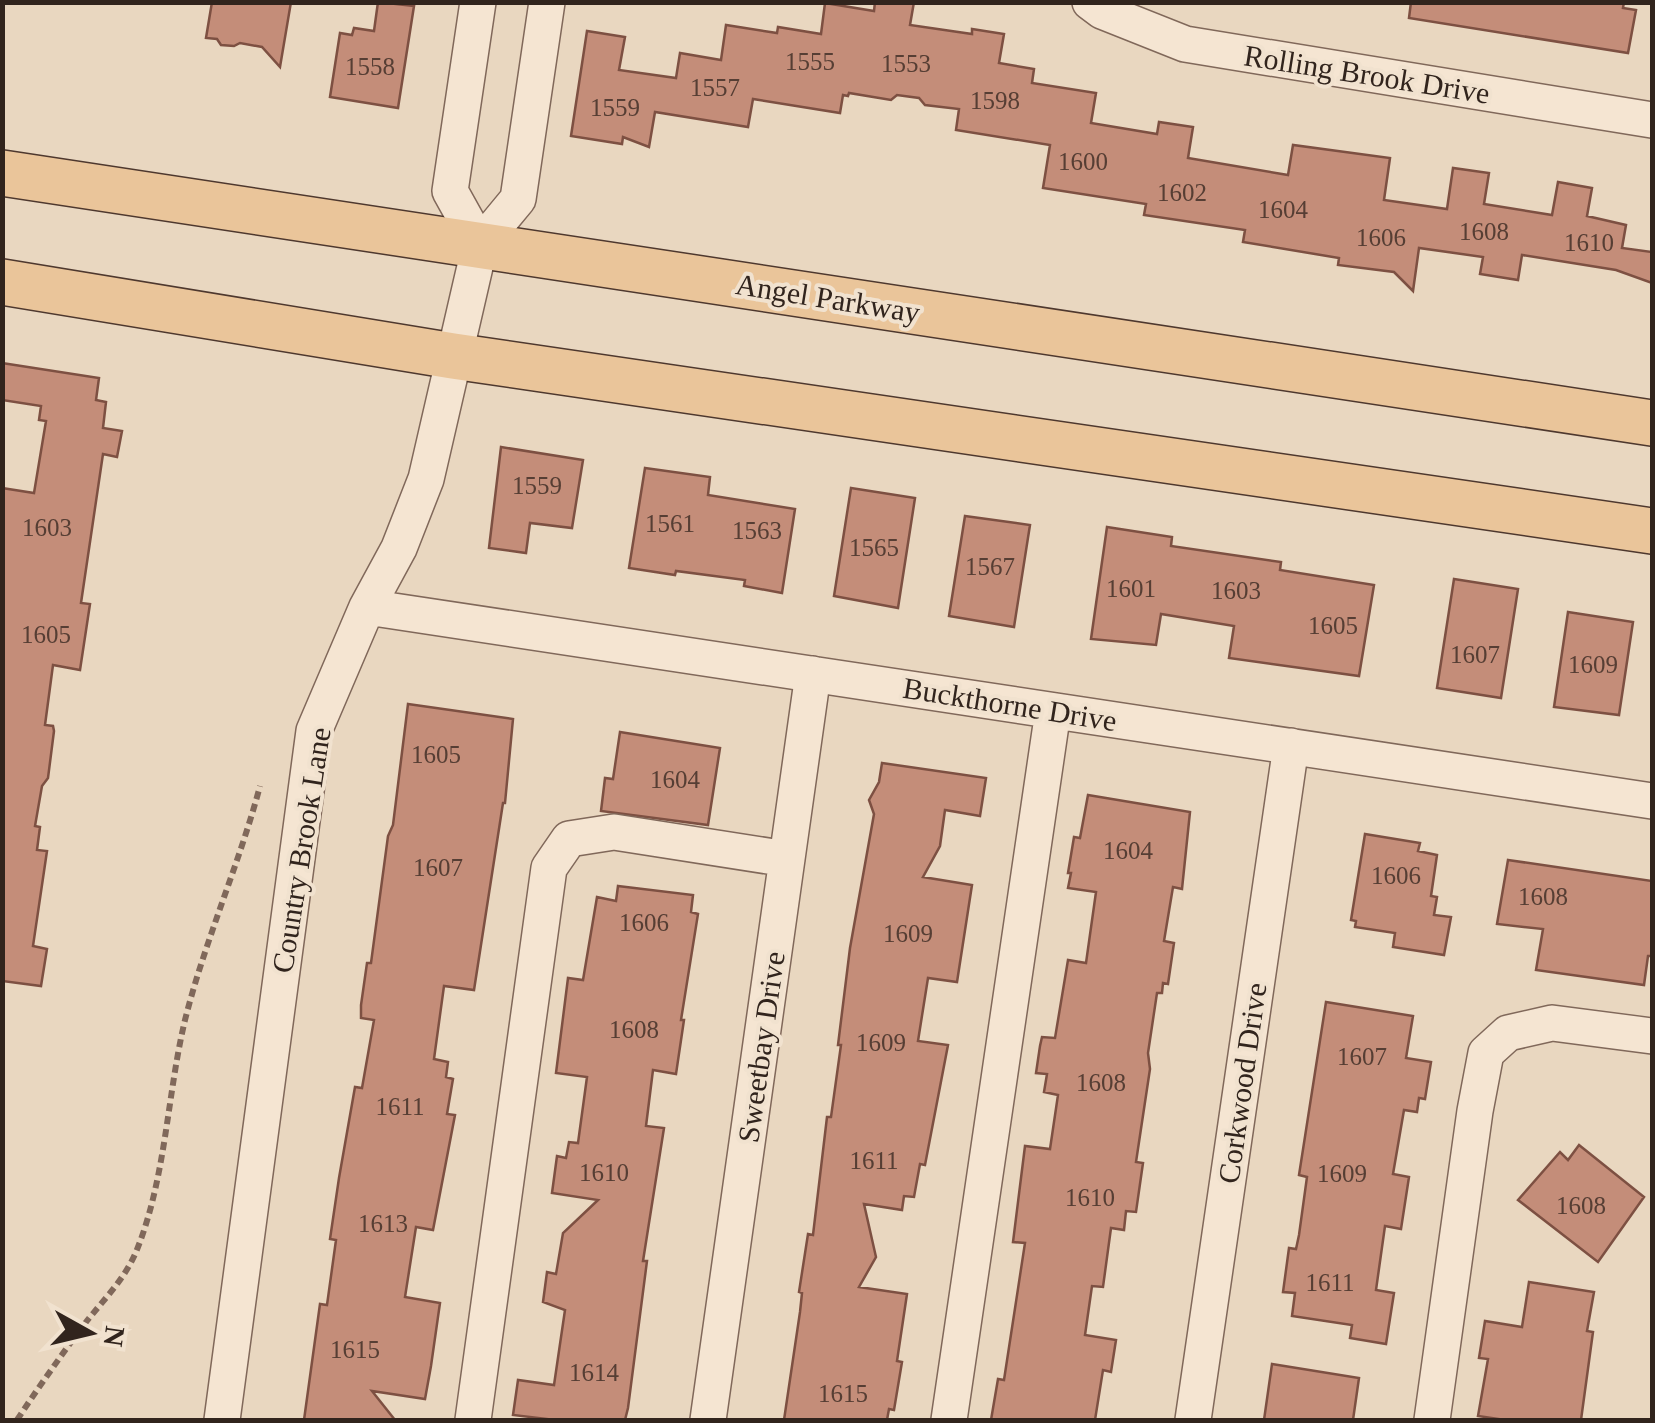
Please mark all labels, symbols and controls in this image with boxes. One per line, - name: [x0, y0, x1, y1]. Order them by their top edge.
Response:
- street label: Rolling Brook Drive: [1242, 38, 1492, 110]
- house number: 1555: [785, 48, 835, 75]
- house number: 1553: [881, 50, 931, 77]
- house number: 1558: [345, 53, 395, 80]
- house number: 1557: [690, 74, 740, 101]
- house number: 1598: [970, 87, 1020, 114]
- house number: 1559: [590, 94, 640, 121]
- house number: 1600: [1058, 148, 1108, 175]
- house number: 1602: [1157, 179, 1207, 206]
- house number: 1604: [1258, 196, 1309, 223]
- house number: 1608: [1459, 218, 1509, 245]
- house number: 1606: [1356, 224, 1406, 251]
- house number: 1610: [1564, 229, 1614, 256]
- street label: Angel Parkway: [734, 267, 922, 329]
- house number: 1559: [512, 472, 562, 499]
- house number: 1561: [645, 510, 695, 537]
- house number: 1603: [22, 514, 72, 541]
- house number: 1563: [732, 517, 782, 544]
- house number: 1565: [849, 534, 899, 561]
- house number: 1567: [965, 553, 1015, 580]
- house number: 1601: [1106, 575, 1156, 602]
- house number: 1603: [1211, 577, 1261, 604]
- house number: 1605: [1308, 612, 1358, 639]
- house number: 1605: [21, 621, 71, 648]
- house number: 1607: [1450, 641, 1500, 668]
- house number: 1609: [1568, 651, 1618, 678]
- street label: Buckthorne Drive: [901, 671, 1119, 737]
- street label: Country Brook Lane: [265, 725, 337, 975]
- house number: 1605: [411, 741, 461, 768]
- house number: 1604: [650, 766, 701, 793]
- house number: 1604: [1103, 837, 1154, 864]
- house number: 1607: [413, 854, 463, 881]
- house number: 1606: [1371, 862, 1421, 889]
- house number: 1608: [1518, 883, 1568, 910]
- house number: 1606: [619, 909, 669, 936]
- house number: 1609: [883, 920, 933, 947]
- street label: Sweetbay Drive: [731, 949, 791, 1145]
- street label: Corkwood Drive: [1212, 980, 1272, 1186]
- house number: 1608: [609, 1016, 659, 1043]
- house number: 1609: [856, 1029, 906, 1056]
- house number: 1607: [1337, 1043, 1387, 1070]
- house number: 1608: [1076, 1069, 1126, 1096]
- house number: 1611: [375, 1093, 425, 1120]
- house number: 1611: [849, 1147, 899, 1174]
- house number: 1610: [579, 1159, 629, 1186]
- house number: 1609: [1317, 1160, 1367, 1187]
- house number: 1610: [1065, 1184, 1115, 1211]
- house number: 1608: [1556, 1192, 1606, 1219]
- house number: 1613: [358, 1210, 408, 1237]
- house number: 1611: [1305, 1269, 1355, 1296]
- north arrow: [40, 1283, 140, 1383]
- text: N: [98, 1324, 131, 1349]
- house number: 1615: [330, 1336, 380, 1363]
- house number: 1614: [569, 1359, 620, 1386]
- house number: 1615: [818, 1380, 868, 1407]

